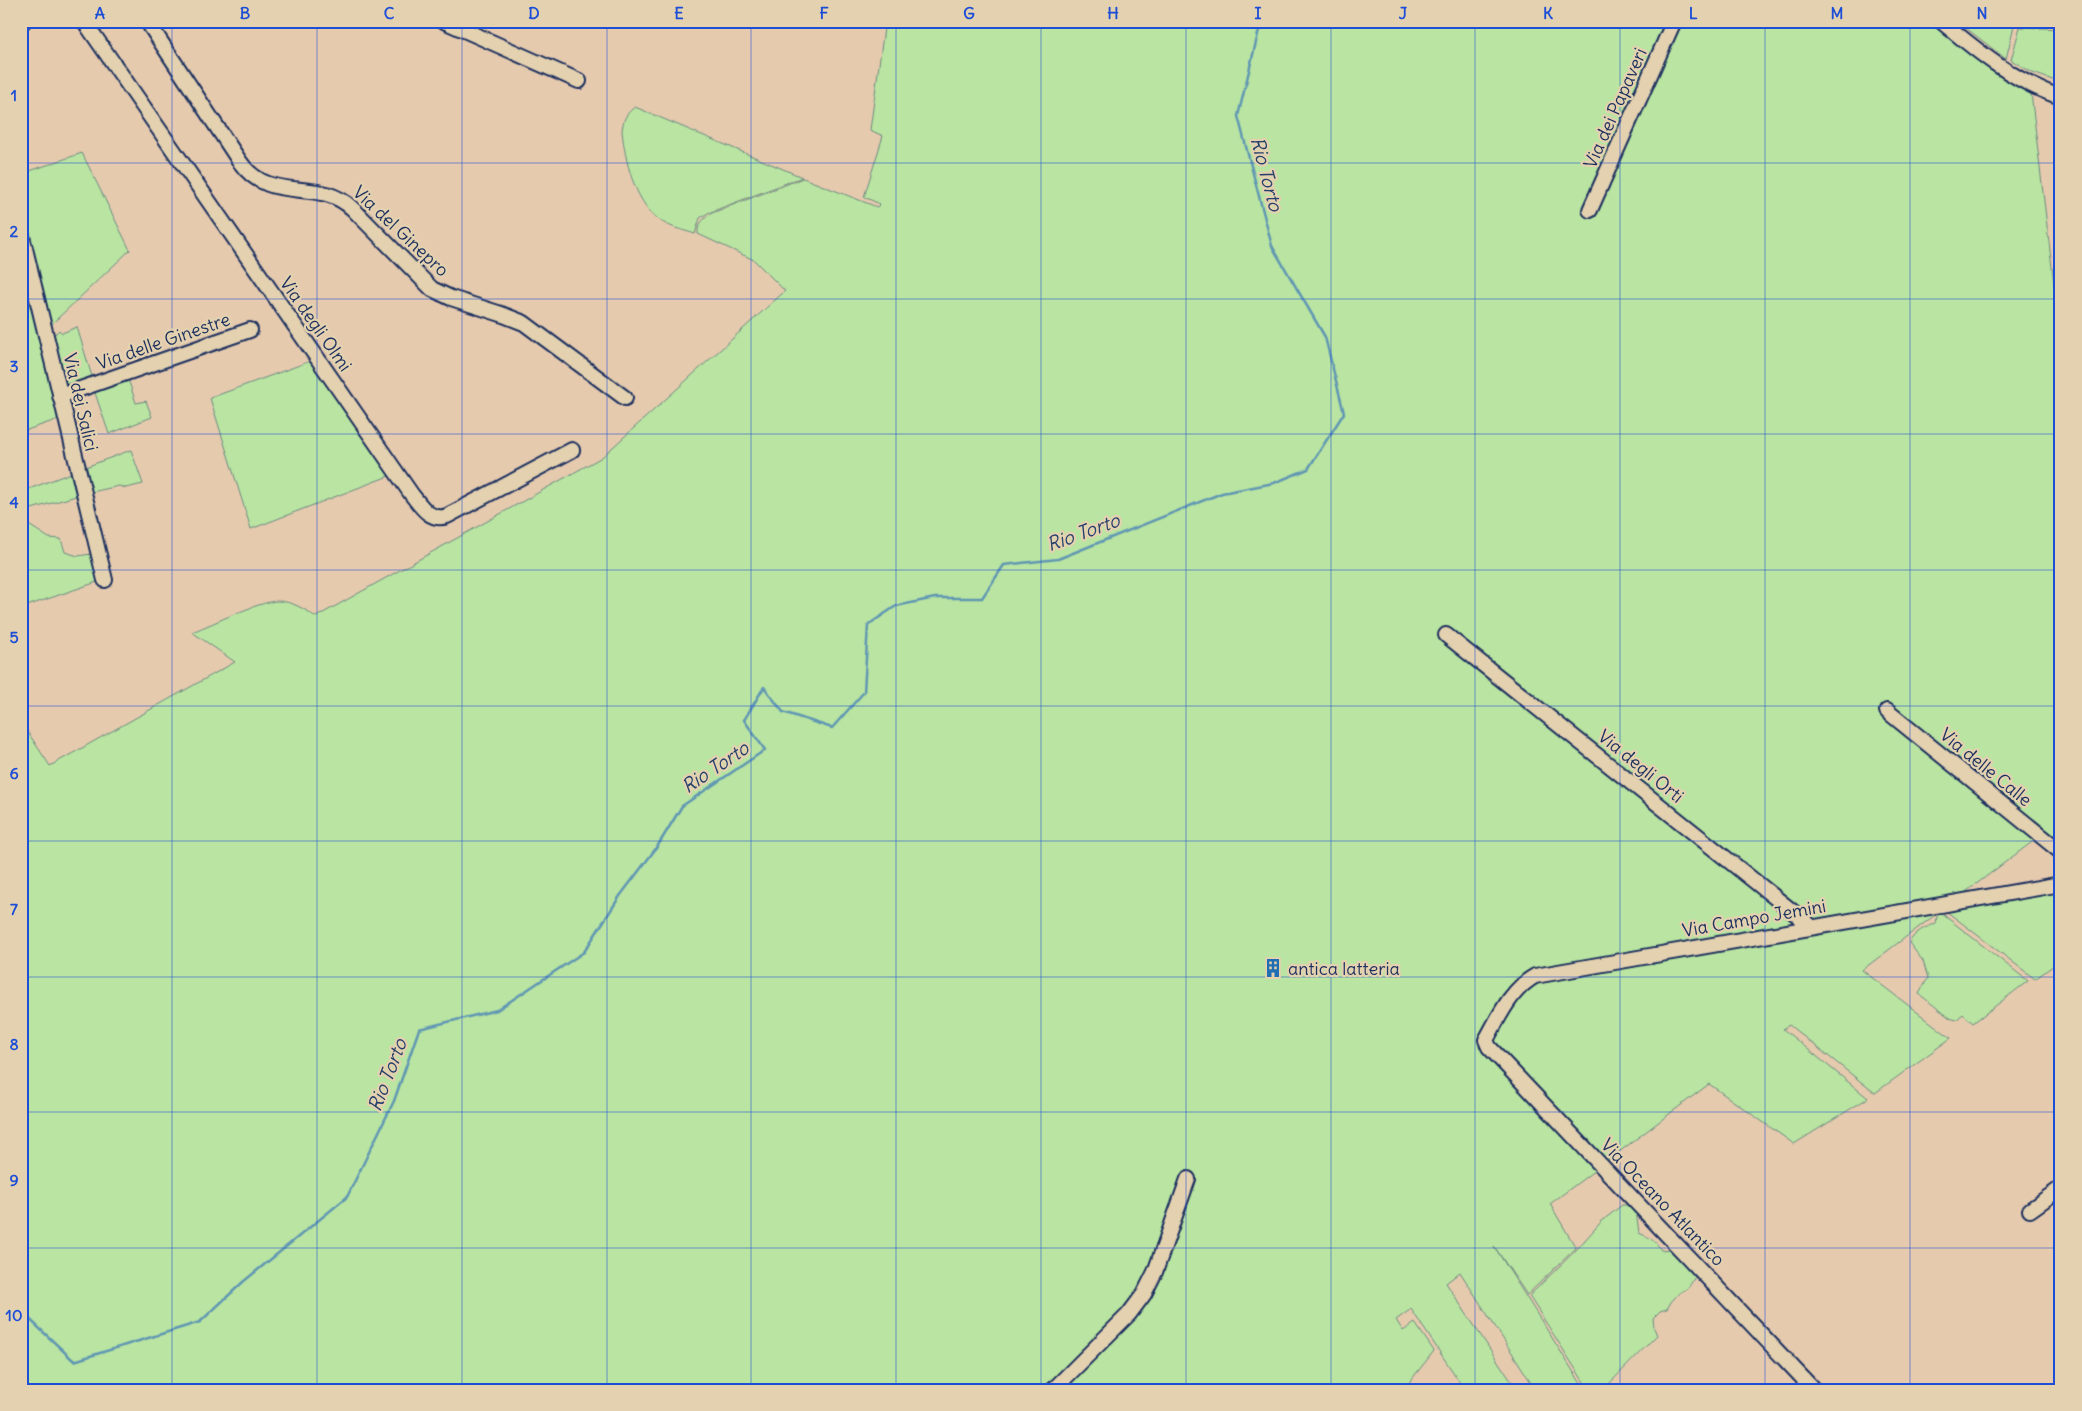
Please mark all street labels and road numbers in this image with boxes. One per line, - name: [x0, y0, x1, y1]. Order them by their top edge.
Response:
- street label: Via dei Papaveri: [1578, 44, 1652, 172]
- street label: Via del Ginepro: [348, 181, 454, 281]
- street label: Via degli Olmi: [275, 272, 357, 376]
- street label: Via delle Ginestre: [93, 307, 233, 375]
- street label: Via dei Salici: [59, 351, 103, 453]
- street label: Via delle Calle: [1935, 723, 2037, 811]
- street label: Via degli Orti: [1593, 724, 1689, 808]
- street label: Via Campo Jemini: [1680, 894, 1828, 942]
- street label: Via Oceano Atlantico: [1596, 1133, 1730, 1271]

